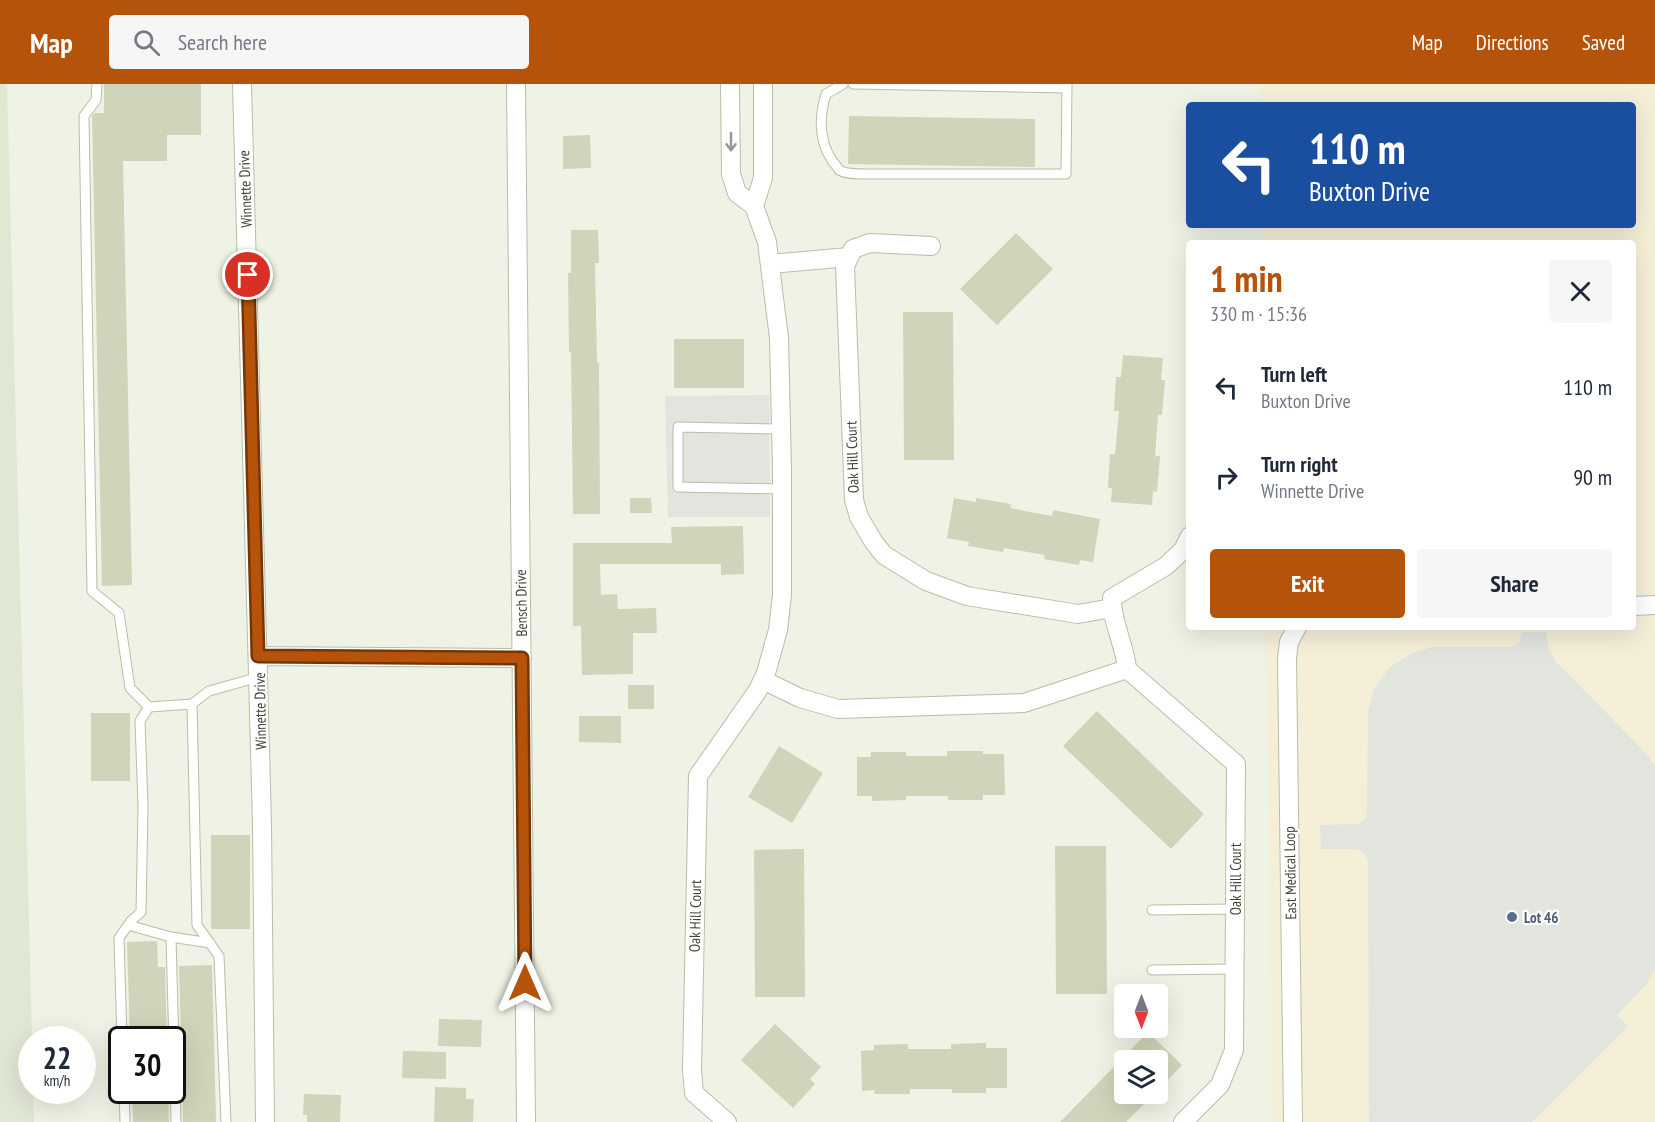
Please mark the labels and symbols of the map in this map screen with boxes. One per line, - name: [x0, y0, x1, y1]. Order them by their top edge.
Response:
- one-way arrow: [725, 132, 736, 152]
- street label: Winnette Drive: [234, 150, 256, 228]
- pin: [222, 249, 273, 300]
- street label: Oak Hill Court: [841, 420, 863, 494]
- street label: Bensch Drive: [511, 569, 531, 637]
- street label: Winnette Drive: [250, 672, 270, 750]
- street label: East Medical Loop: [1280, 826, 1300, 920]
- street label: Oak Hill Court: [1226, 843, 1245, 915]
- street label: Oak Hill Court: [685, 880, 705, 952]
- place label: Lot 46: [1524, 908, 1558, 927]
- marker: Lot 46: [1505, 910, 1519, 924]
- position arrow: [493, 951, 557, 1015]
- north arrow: [1114, 984, 1168, 1038]
- speed limit sign: 30: [108, 1026, 186, 1104]

